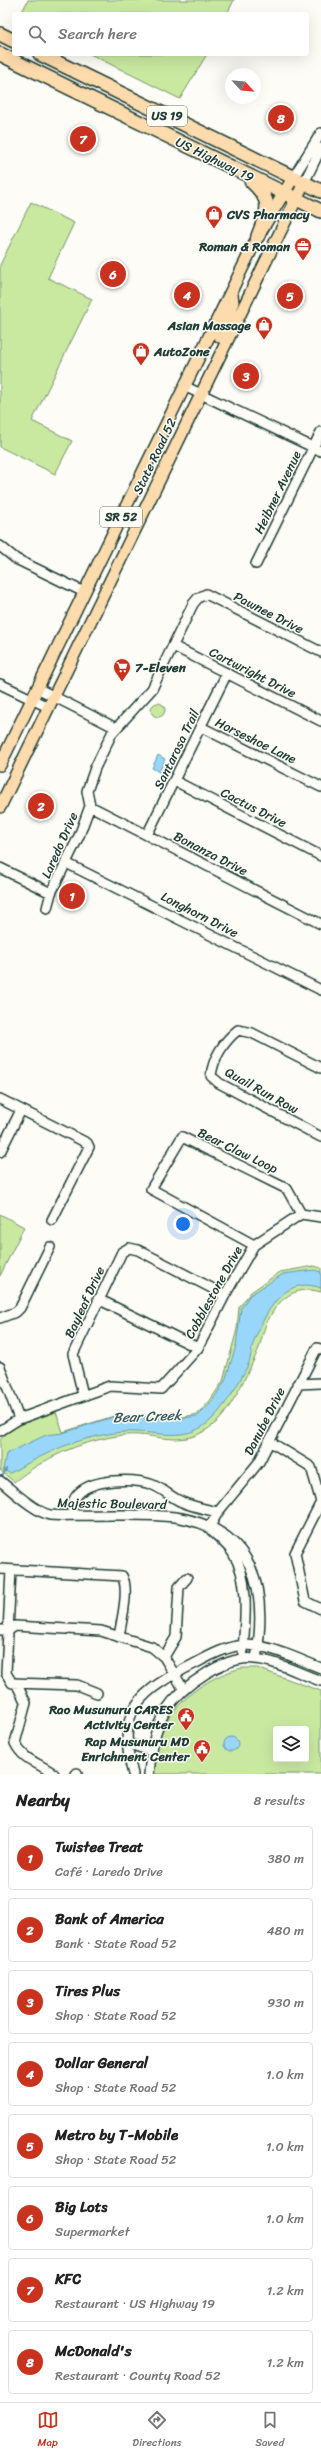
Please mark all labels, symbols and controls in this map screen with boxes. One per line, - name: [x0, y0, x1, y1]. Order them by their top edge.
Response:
- search box: [12, 12, 309, 56]
- text: Search here: [58, 21, 137, 47]
- icon: search: [26, 23, 48, 45]
- north arrow: [225, 68, 261, 104]
- pin: 8: [268, 103, 294, 133]
- road number: US 19: [147, 106, 187, 126]
- pin: 7: [70, 124, 96, 154]
- street label: US Highway 19: [171, 130, 258, 189]
- place label: CVS Pharmacy: [226, 203, 311, 226]
- shop icon: CVS Pharmacy: [204, 204, 224, 229]
- place label: Roman & Roman: [198, 235, 291, 258]
- office icon: Roman & Roman: [293, 236, 313, 261]
- pin: 6: [100, 259, 126, 289]
- pin: 4: [174, 280, 200, 310]
- pin: 5: [277, 281, 303, 311]
- place label: Asian Massage: [167, 314, 251, 337]
- shop icon: Asian Massage: [254, 315, 274, 340]
- place label: AutoZone: [153, 340, 210, 363]
- shop icon: AutoZone: [131, 341, 151, 366]
- pin: 3: [233, 361, 259, 391]
- street label: State Road 52: [126, 414, 183, 498]
- street label: Heibner Avenue: [247, 447, 308, 538]
- road number: SR 52: [100, 507, 142, 527]
- street label: Pawnee Drive: [230, 585, 308, 640]
- street label: Cartwright Drive: [205, 641, 301, 704]
- place label: 7-Eleven: [135, 656, 187, 679]
- supermarket icon: 7-Eleven: [112, 657, 132, 682]
- street label: Santarosa Trail: [147, 705, 206, 793]
- street label: Horseshoe Lane: [211, 711, 300, 770]
- street label: Cactus Drive: [217, 781, 291, 834]
- pin: 2: [28, 791, 54, 821]
- street label: Laredo Drive: [35, 808, 84, 882]
- street label: Bonanza Drive: [170, 825, 252, 882]
- pin: 1: [59, 881, 85, 911]
- street label: Longhorn Drive: [157, 885, 243, 944]
- street label: Quail Run Row: [221, 1061, 303, 1120]
- street label: Bear Claw Loop: [194, 1121, 282, 1180]
- your location: [173, 1214, 193, 1234]
- street label: Cobblestone Drive: [178, 1241, 249, 1343]
- street label: Bayleaf Drive: [58, 1262, 111, 1342]
- street label: Danube Drive: [237, 1383, 292, 1460]
- water label: Bear Creek: [112, 1403, 183, 1430]
- street label: Majestic Boulevard: [57, 1491, 168, 1516]
- place label: Rao Musunuru CARES Activity Center: [48, 1698, 175, 1736]
- public building icon: Rao Musunuru CARES Activity Center: [176, 1706, 196, 1731]
- map controls: [273, 1726, 309, 1762]
- button: layers: [273, 1726, 309, 1762]
- place label: Rap Musunuru MD Enrichment Center: [81, 1730, 191, 1768]
- public building icon: Rap Musunuru MD Enrichment Center: [192, 1738, 212, 1763]
- text: Nearby: [16, 1785, 70, 1815]
- text: 8 results: [253, 1789, 305, 1812]
- text: Twistee Treat: [55, 1834, 143, 1860]
- text: 1: [27, 1847, 33, 1870]
- text: 380 m: [267, 1847, 304, 1870]
- text: Café · Laredo Drive: [55, 1860, 163, 1883]
- text: Bank of America: [55, 1906, 164, 1932]
- text: 2: [26, 1919, 34, 1942]
- text: 480 m: [266, 1919, 304, 1942]
- text: Bank · State Road 52: [55, 1932, 177, 1955]
- text: Tires Plus: [55, 1978, 120, 2004]
- text: 3: [26, 1991, 34, 2014]
- text: 930 m: [267, 1991, 304, 2014]
- text: Shop · State Road 52: [55, 2004, 176, 2027]
- text: Dollar General: [55, 2050, 148, 2076]
- text: 4: [26, 2063, 34, 2086]
- text: 1.0 km: [266, 2063, 304, 2086]
- text: Shop · State Road 52: [55, 2076, 176, 2099]
- text: Metro by T-Mobile: [55, 2122, 178, 2148]
- text: 5: [26, 2135, 34, 2158]
- text: 1.0 km: [266, 2135, 304, 2158]
- text: Shop · State Road 52: [55, 2148, 176, 2171]
- text: Big Lots: [55, 2194, 107, 2220]
- text: 6: [26, 2207, 34, 2230]
- text: 1.0 km: [266, 2207, 304, 2230]
- text: Supermarket: [55, 2220, 130, 2243]
- text: KFC: [55, 2266, 81, 2292]
- text: 7: [26, 2279, 34, 2302]
- text: 1.2 km: [267, 2279, 304, 2302]
- text: Restaurant · US Highway 19: [55, 2292, 215, 2315]
- text: McDonald's: [55, 2338, 132, 2364]
- text: 8: [26, 2351, 34, 2374]
- text: 1.2 km: [267, 2351, 304, 2374]
- text: Restaurant · County Road 52: [55, 2364, 220, 2387]
- tab: Map: [37, 2409, 59, 2452]
- tab: Directions: [132, 2409, 182, 2452]
- tab: Saved: [255, 2409, 284, 2452]

